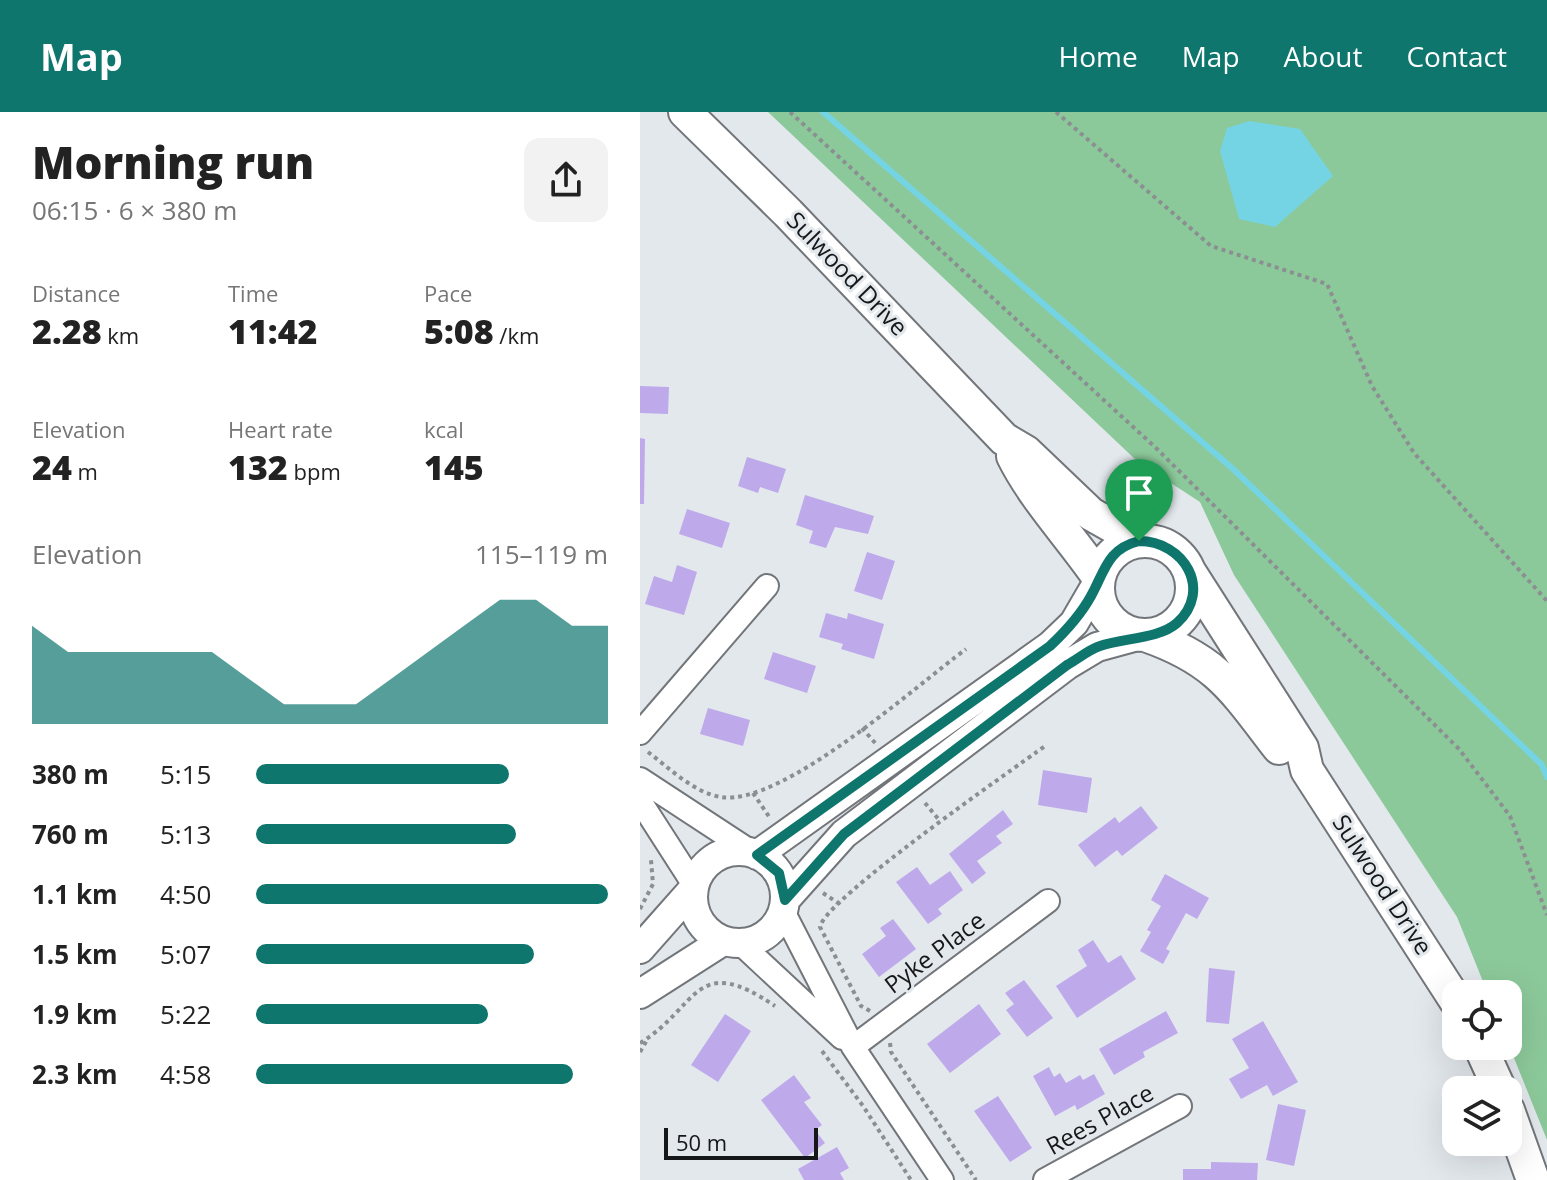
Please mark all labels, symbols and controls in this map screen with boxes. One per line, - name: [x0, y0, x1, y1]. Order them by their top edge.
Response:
- text: Map: [40, 30, 123, 82]
- text: Home: [1059, 37, 1138, 75]
- text: Map: [1182, 37, 1240, 75]
- text: About: [1284, 37, 1362, 75]
- text: Contact: [1406, 37, 1507, 75]
- text: Morning run: [32, 132, 314, 192]
- button: share: [524, 138, 608, 222]
- text: 06:15 · 6 × 380 m: [32, 192, 237, 228]
- street label: Sulwood Drive: [780, 204, 916, 342]
- text: Distance: [32, 278, 120, 308]
- text: Time: [228, 278, 278, 308]
- text: Pace: [424, 278, 472, 308]
- text: 2.28: [32, 308, 102, 354]
- text: 11:42: [228, 308, 318, 354]
- text: 5:08: [424, 308, 494, 354]
- text: km: [102, 320, 139, 350]
- text: /km: [494, 320, 539, 350]
- text: Elevation: [32, 414, 125, 444]
- text: Heart rate: [228, 414, 333, 444]
- text: kcal: [424, 414, 464, 444]
- text: 24: [32, 444, 72, 490]
- text: 132: [228, 444, 288, 490]
- text: 145: [424, 444, 484, 490]
- text: m: [72, 456, 98, 486]
- text: bpm: [288, 456, 341, 486]
- pin: [1105, 459, 1173, 541]
- icon: arrive: [1117, 471, 1161, 515]
- text: Elevation: [32, 536, 142, 572]
- text: 115–119 m: [475, 536, 608, 572]
- text: 380 m: [32, 756, 109, 792]
- text: 5:15: [160, 756, 211, 792]
- street label: Sulwood Drive: [1326, 808, 1441, 961]
- text: 760 m: [32, 816, 109, 852]
- text: 5:13: [160, 816, 211, 852]
- text: 1.1 km: [32, 876, 118, 912]
- text: 4:50: [160, 876, 211, 912]
- street label: Pyke Place: [877, 903, 991, 1000]
- text: 1.5 km: [32, 936, 118, 972]
- text: 5:07: [160, 936, 211, 972]
- map controls: [1442, 980, 1522, 1156]
- button: locate: [1442, 980, 1522, 1060]
- text: 1.9 km: [32, 996, 118, 1032]
- text: 5:22: [160, 996, 211, 1032]
- text: 2.3 km: [32, 1056, 118, 1092]
- text: 4:58: [160, 1056, 211, 1092]
- street label: Rees Place: [1040, 1076, 1159, 1162]
- button: layers: [1442, 1076, 1522, 1156]
- scale bar: [664, 1124, 818, 1160]
- text: 50 m: [676, 1127, 727, 1157]

